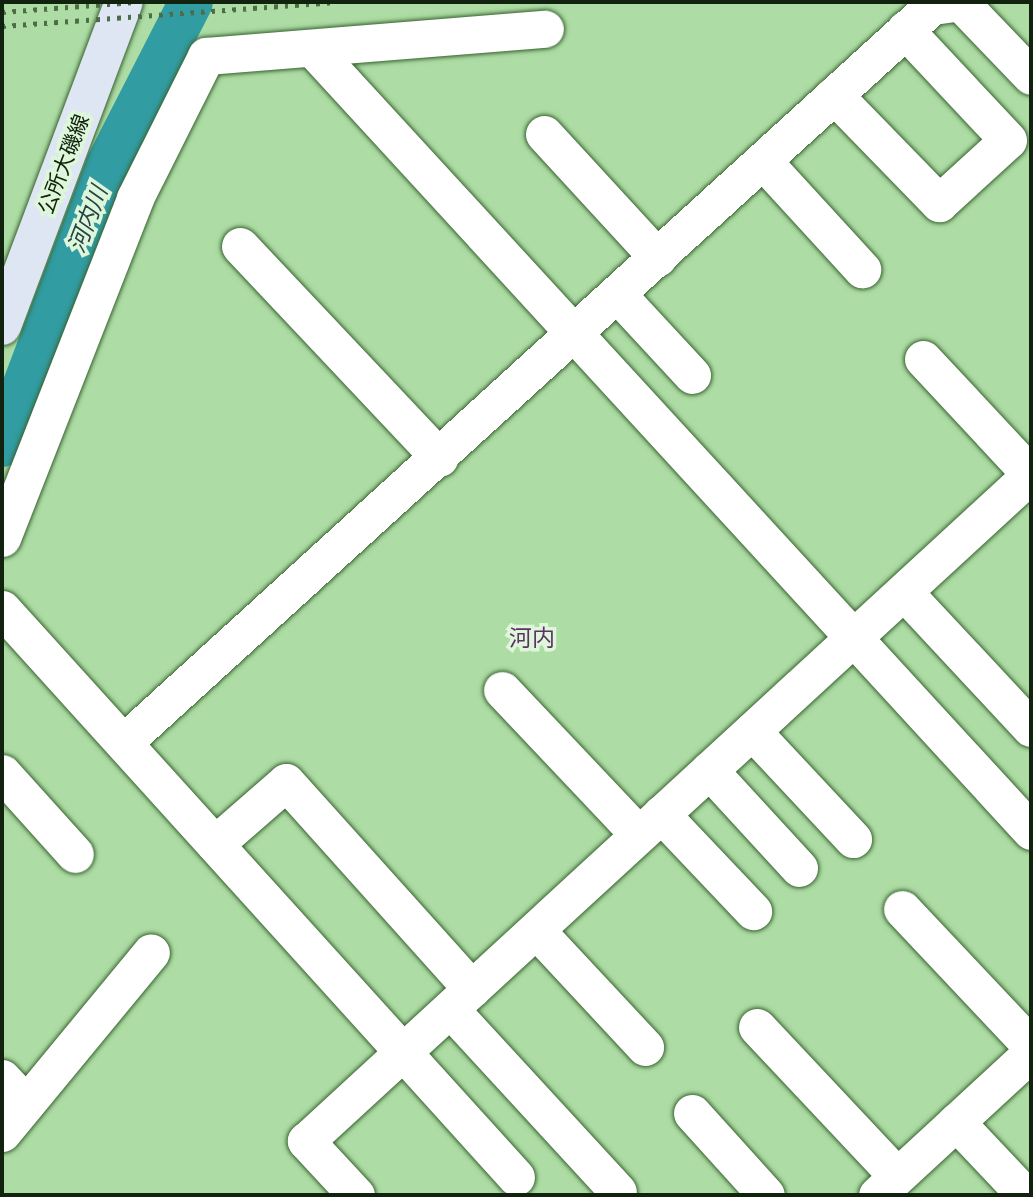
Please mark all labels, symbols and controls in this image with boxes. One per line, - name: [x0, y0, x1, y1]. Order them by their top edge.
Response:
- street label: 公所大磯線: [32, 110, 94, 218]
- water label: 河内川: [62, 182, 112, 256]
- district label: 河内: [509, 623, 555, 651]

